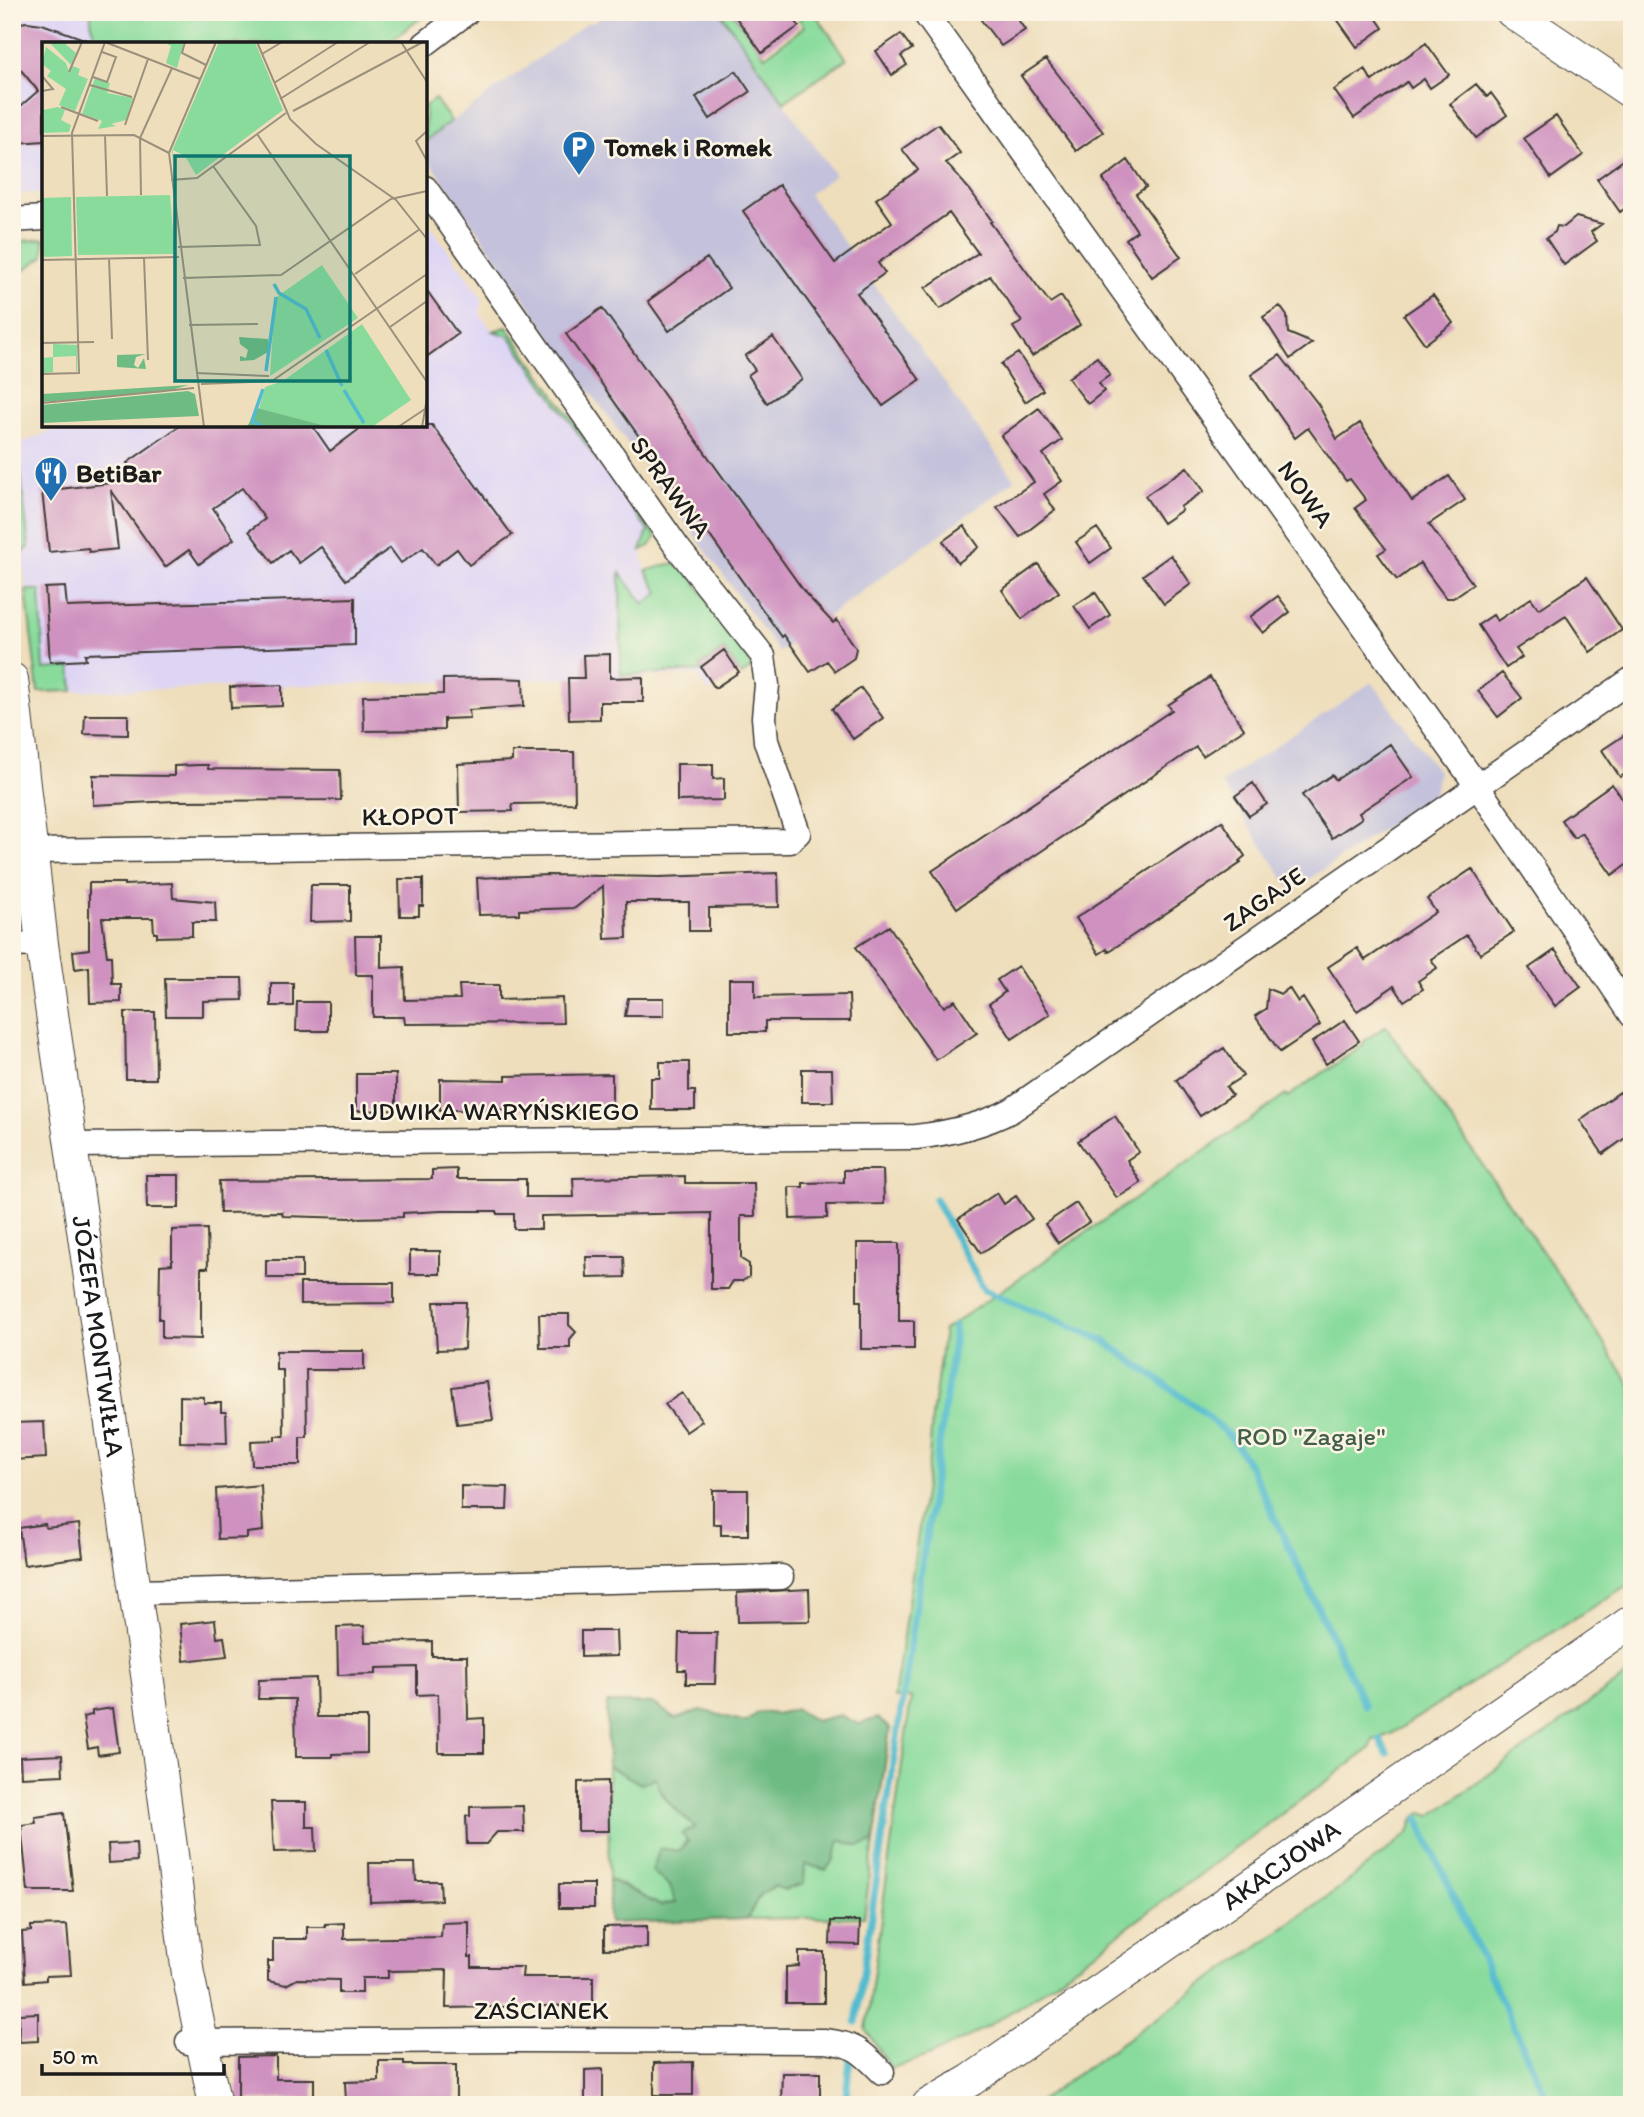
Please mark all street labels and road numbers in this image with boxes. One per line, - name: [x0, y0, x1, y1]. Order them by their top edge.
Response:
- street label: SPRAWNA: [623, 430, 719, 544]
- street label: NOWA: [1271, 454, 1341, 534]
- street label: KŁOPOT: [361, 799, 459, 833]
- street label: ZAGAJE: [1217, 859, 1311, 939]
- street label: LUDWIKA WARYŃSKIEGO: [349, 1095, 639, 1127]
- street label: JÓZEFA MONTWIŁŁA: [65, 1213, 132, 1459]
- street label: AKACJOWA: [1216, 1812, 1346, 1917]
- street label: ZAŚCIANEK: [474, 1994, 609, 2026]

